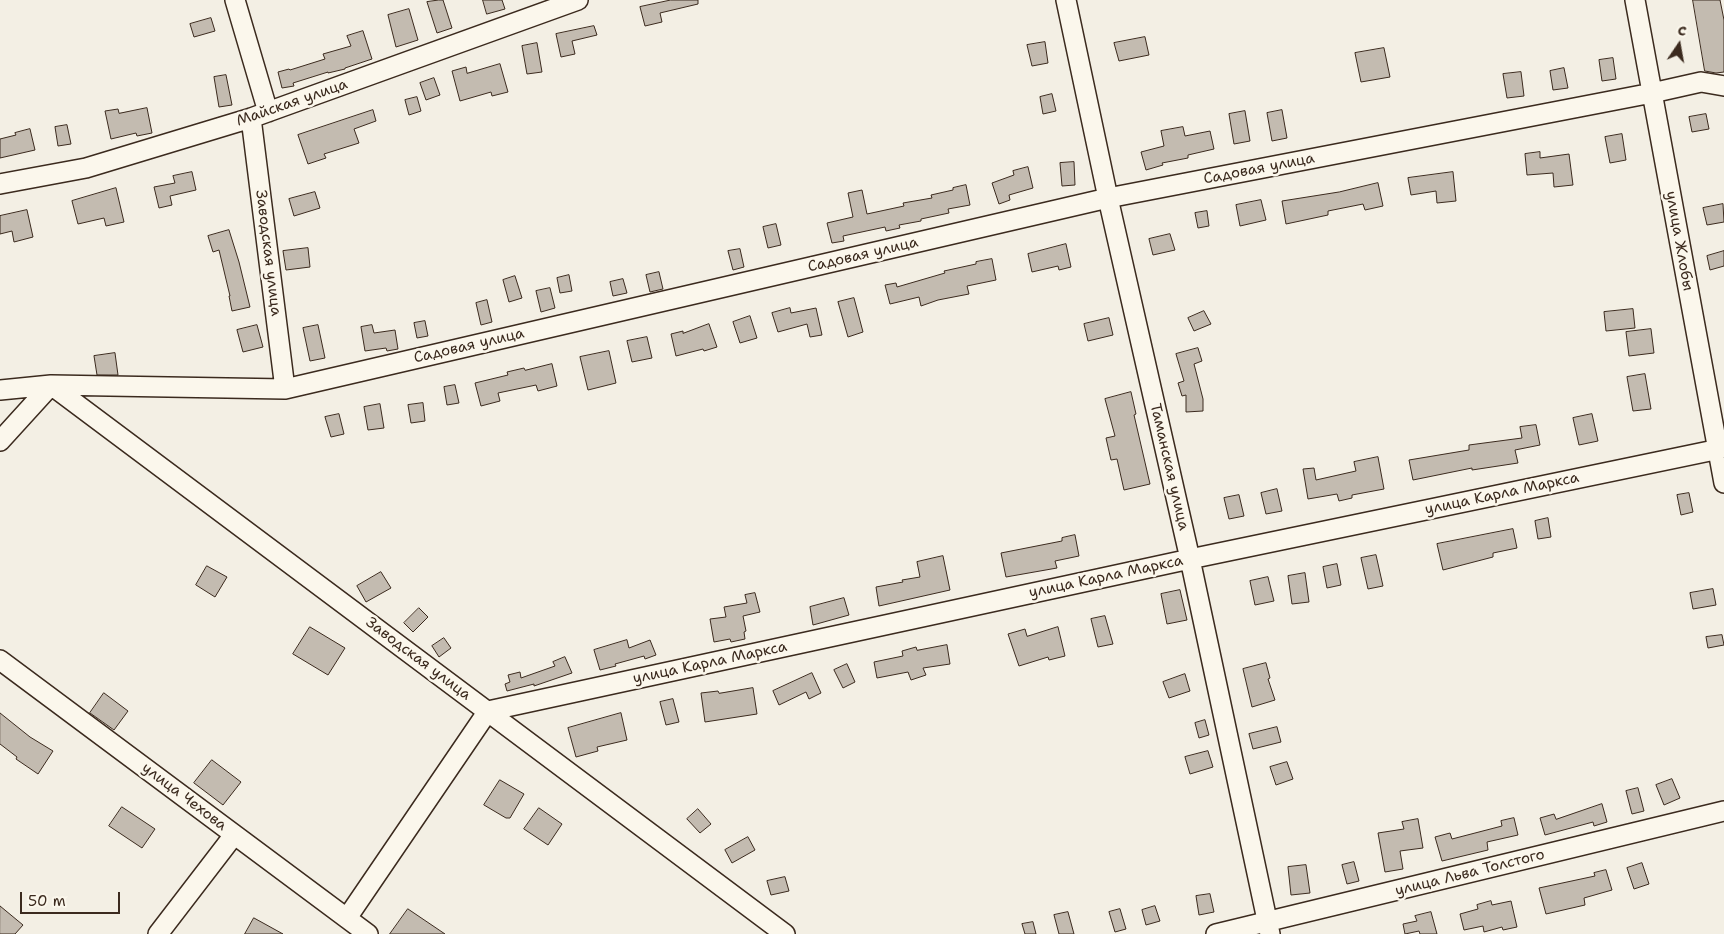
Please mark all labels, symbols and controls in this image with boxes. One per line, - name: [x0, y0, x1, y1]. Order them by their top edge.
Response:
- north arrow: [1654, 20, 1704, 70]
- text: С: [1676, 21, 1688, 40]
- street label: Майская улица: [234, 76, 350, 130]
- street label: Садовая улица: [1202, 149, 1316, 189]
- street label: Заводская улица: [251, 189, 285, 317]
- street label: улица Жлобы: [1661, 190, 1697, 292]
- street label: Садовая улица: [806, 234, 920, 276]
- street label: Садовая улица: [412, 325, 526, 367]
- street label: Таманская улица: [1146, 402, 1192, 532]
- street label: улица Карла Маркса: [1423, 469, 1581, 519]
- street label: улица Карла Маркса: [1027, 552, 1185, 602]
- street label: Заводская улица: [362, 614, 474, 704]
- street label: улица Карла Маркса: [631, 638, 789, 688]
- street label: улица Чехова: [138, 759, 230, 835]
- street label: улица Льва Толстого: [1393, 846, 1547, 900]
- scale bar: [22, 882, 122, 914]
- text: 50 m: [28, 891, 66, 911]

